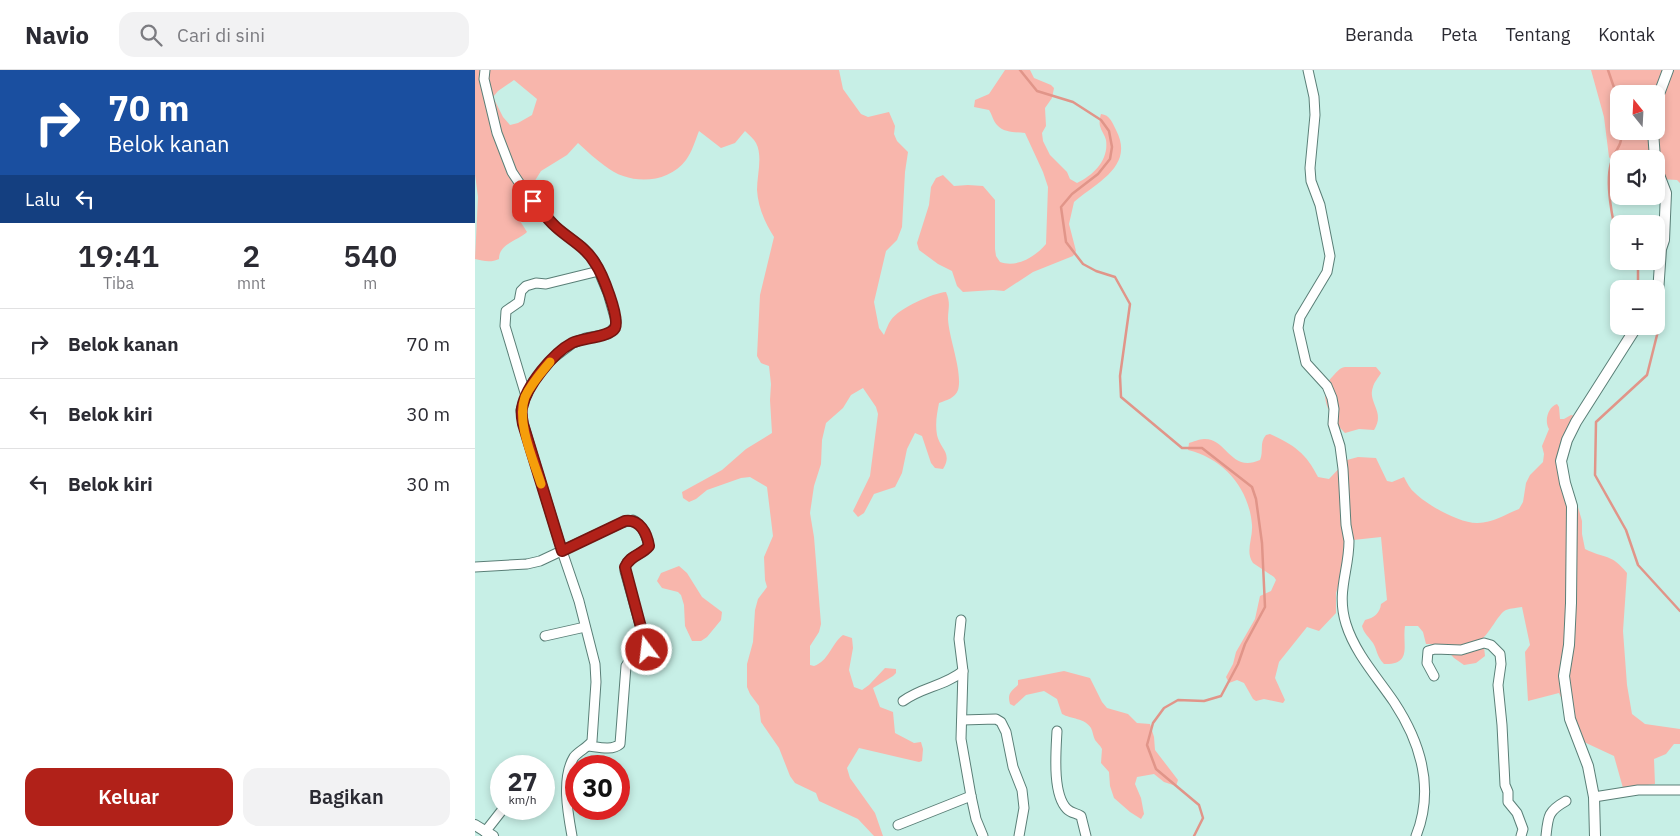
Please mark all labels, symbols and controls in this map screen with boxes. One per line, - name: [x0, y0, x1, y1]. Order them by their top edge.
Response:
- search box: [119, 12, 469, 57]
- text: Navio: [25, 19, 89, 51]
- icon: search: [137, 21, 165, 49]
- text: Cari di sini: [177, 23, 265, 47]
- text: Beranda: [1345, 23, 1413, 46]
- text: Peta: [1441, 23, 1477, 46]
- text: Tentang: [1505, 23, 1570, 46]
- text: Kontak: [1598, 23, 1655, 46]
- text: 70 m: [108, 85, 190, 131]
- north arrow: [1610, 85, 1665, 140]
- map controls: [1610, 85, 1665, 335]
- icon: right: [25, 90, 90, 155]
- text: Belok kanan: [108, 129, 230, 158]
- button: sound: [1610, 150, 1665, 205]
- pin: [512, 180, 554, 222]
- icon: left: [71, 185, 99, 213]
- text: Lalu: [25, 187, 61, 211]
- icon: arrive: [519, 187, 547, 215]
- button: +: [1610, 215, 1665, 270]
- text: 19:41: [78, 236, 159, 275]
- text: 2: [242, 236, 260, 275]
- text: 540: [343, 236, 397, 275]
- text: Tiba: [103, 273, 134, 293]
- text: mnt: [237, 273, 266, 293]
- text: m: [363, 273, 377, 293]
- button: −: [1610, 280, 1665, 335]
- icon: right: [25, 330, 53, 358]
- text: Belok kanan: [68, 332, 179, 356]
- text: 70 m: [406, 332, 450, 356]
- icon: left: [25, 400, 53, 428]
- text: Belok kiri: [68, 402, 153, 426]
- text: 30 m: [406, 402, 450, 426]
- icon: left: [25, 470, 53, 498]
- text: Belok kiri: [68, 472, 153, 496]
- text: 30 m: [406, 472, 450, 496]
- position arrow: [620, 623, 672, 675]
- speed limit sign: 30: [565, 755, 630, 820]
- text: 27: [507, 765, 538, 798]
- button: Keluar: [25, 768, 233, 826]
- button: Bagikan: [243, 768, 450, 826]
- text: km/h: [508, 792, 537, 807]

